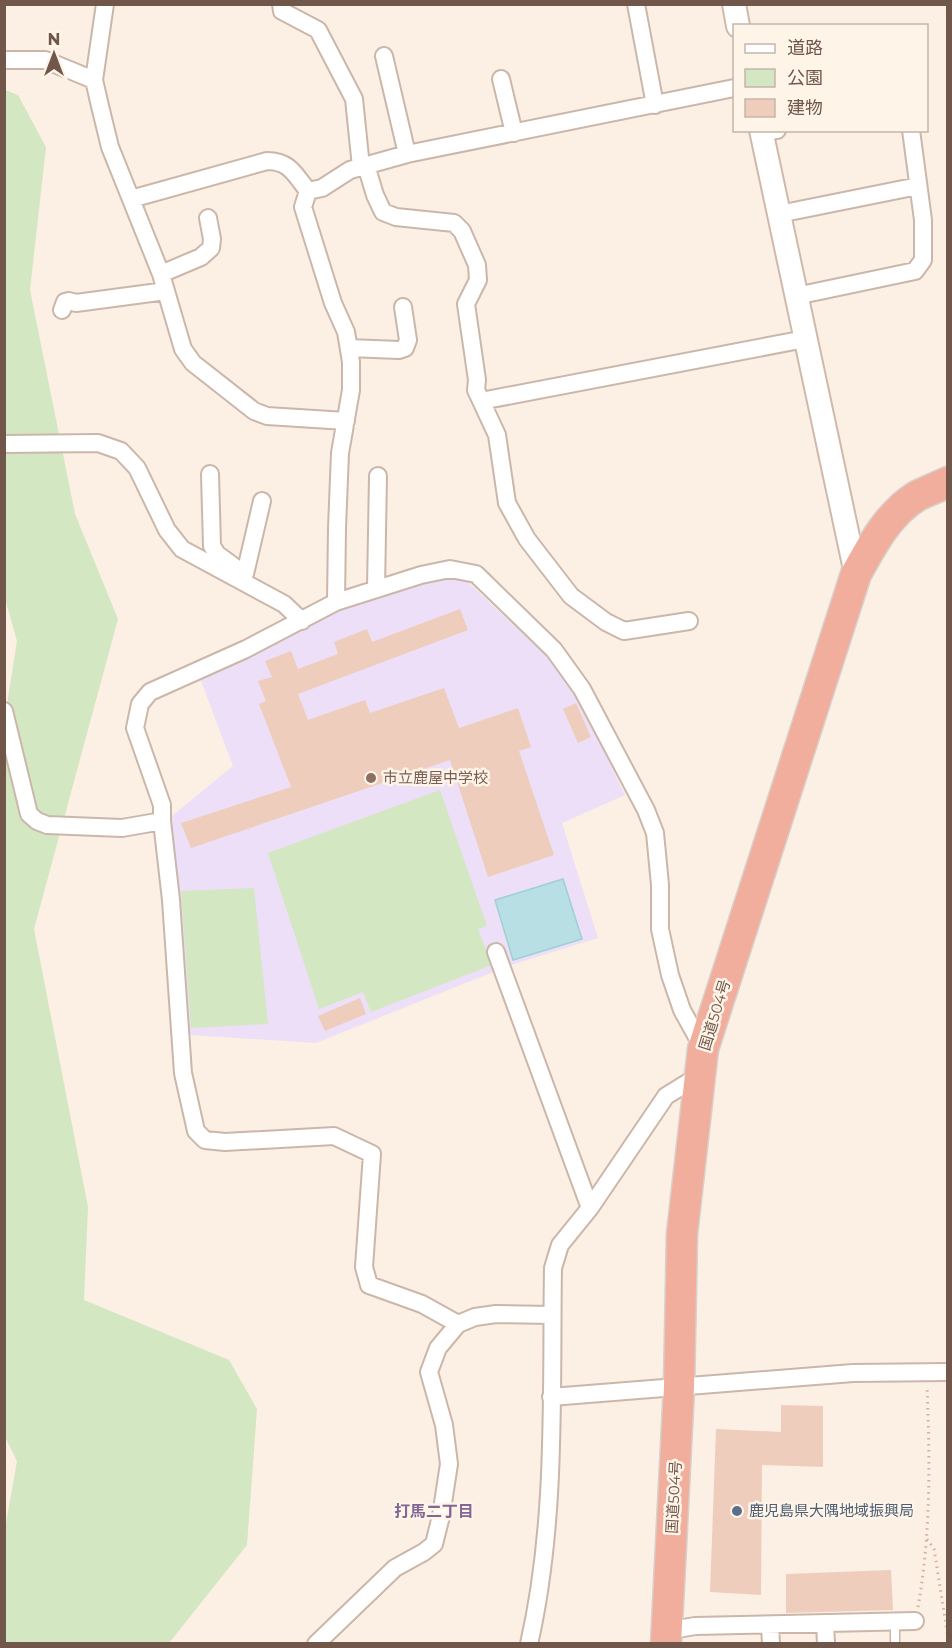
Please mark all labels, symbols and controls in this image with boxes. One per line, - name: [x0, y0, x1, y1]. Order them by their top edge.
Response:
- north arrow: [24, 24, 84, 84]
- legend: [733, 24, 928, 132]
- text: N: [48, 30, 60, 49]
- text: 道路: [787, 37, 823, 59]
- text: 公園: [787, 67, 823, 89]
- text: 建物: [787, 97, 823, 119]
- place label: 市立鹿屋中学校: [383, 768, 488, 787]
- marker: 市立鹿屋中学校: [364, 771, 378, 785]
- street label: 国道504号: [695, 977, 734, 1053]
- street label: 国道504号: [662, 1460, 685, 1534]
- place label: 鹿児島県大隅地域振興局: [749, 1501, 914, 1520]
- district label: 打馬二丁目: [394, 1502, 474, 1521]
- marker: 鹿児島県大隅地域振興局: [730, 1504, 744, 1518]

